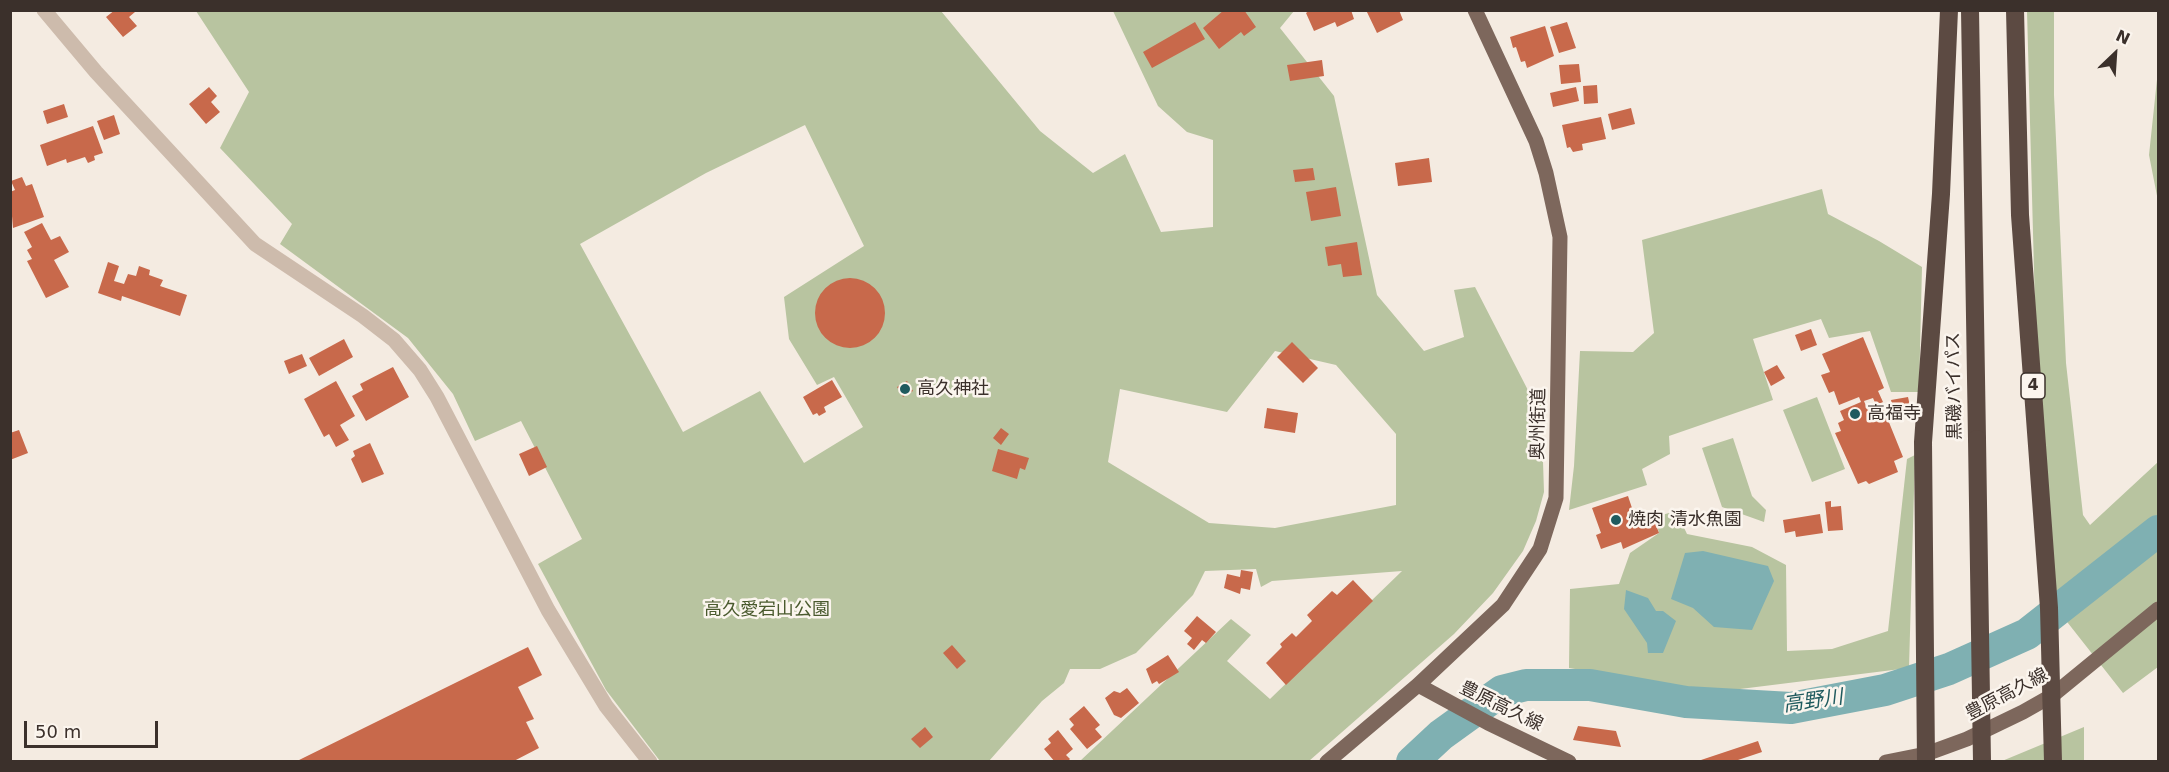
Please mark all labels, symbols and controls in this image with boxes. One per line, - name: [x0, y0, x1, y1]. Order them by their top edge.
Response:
- north arrow: [2085, 24, 2145, 84]
- text: N: [2113, 26, 2133, 49]
- street label: 黒磯バイパス: [1943, 332, 1967, 440]
- road number: 4: [2021, 373, 2045, 399]
- place label: 高久神社: [917, 378, 989, 400]
- marker: 高久神社: [898, 382, 912, 396]
- street label: 奥州街道: [1528, 388, 1550, 460]
- place label: 高福寺: [1867, 403, 1921, 425]
- marker: 高福寺: [1848, 407, 1862, 421]
- place label: 焼肉 清水魚園: [1628, 509, 1742, 531]
- marker: 焼肉 清水魚園: [1609, 513, 1623, 527]
- park label: 高久愛宕山公園: [704, 599, 830, 621]
- street label: 豊原高久線: [1962, 664, 2052, 726]
- street label: 豊原高久線: [1456, 678, 1546, 736]
- water label: 高野川: [1782, 686, 1844, 718]
- scale bar: [27, 709, 160, 747]
- text: 50 m: [35, 721, 81, 742]

